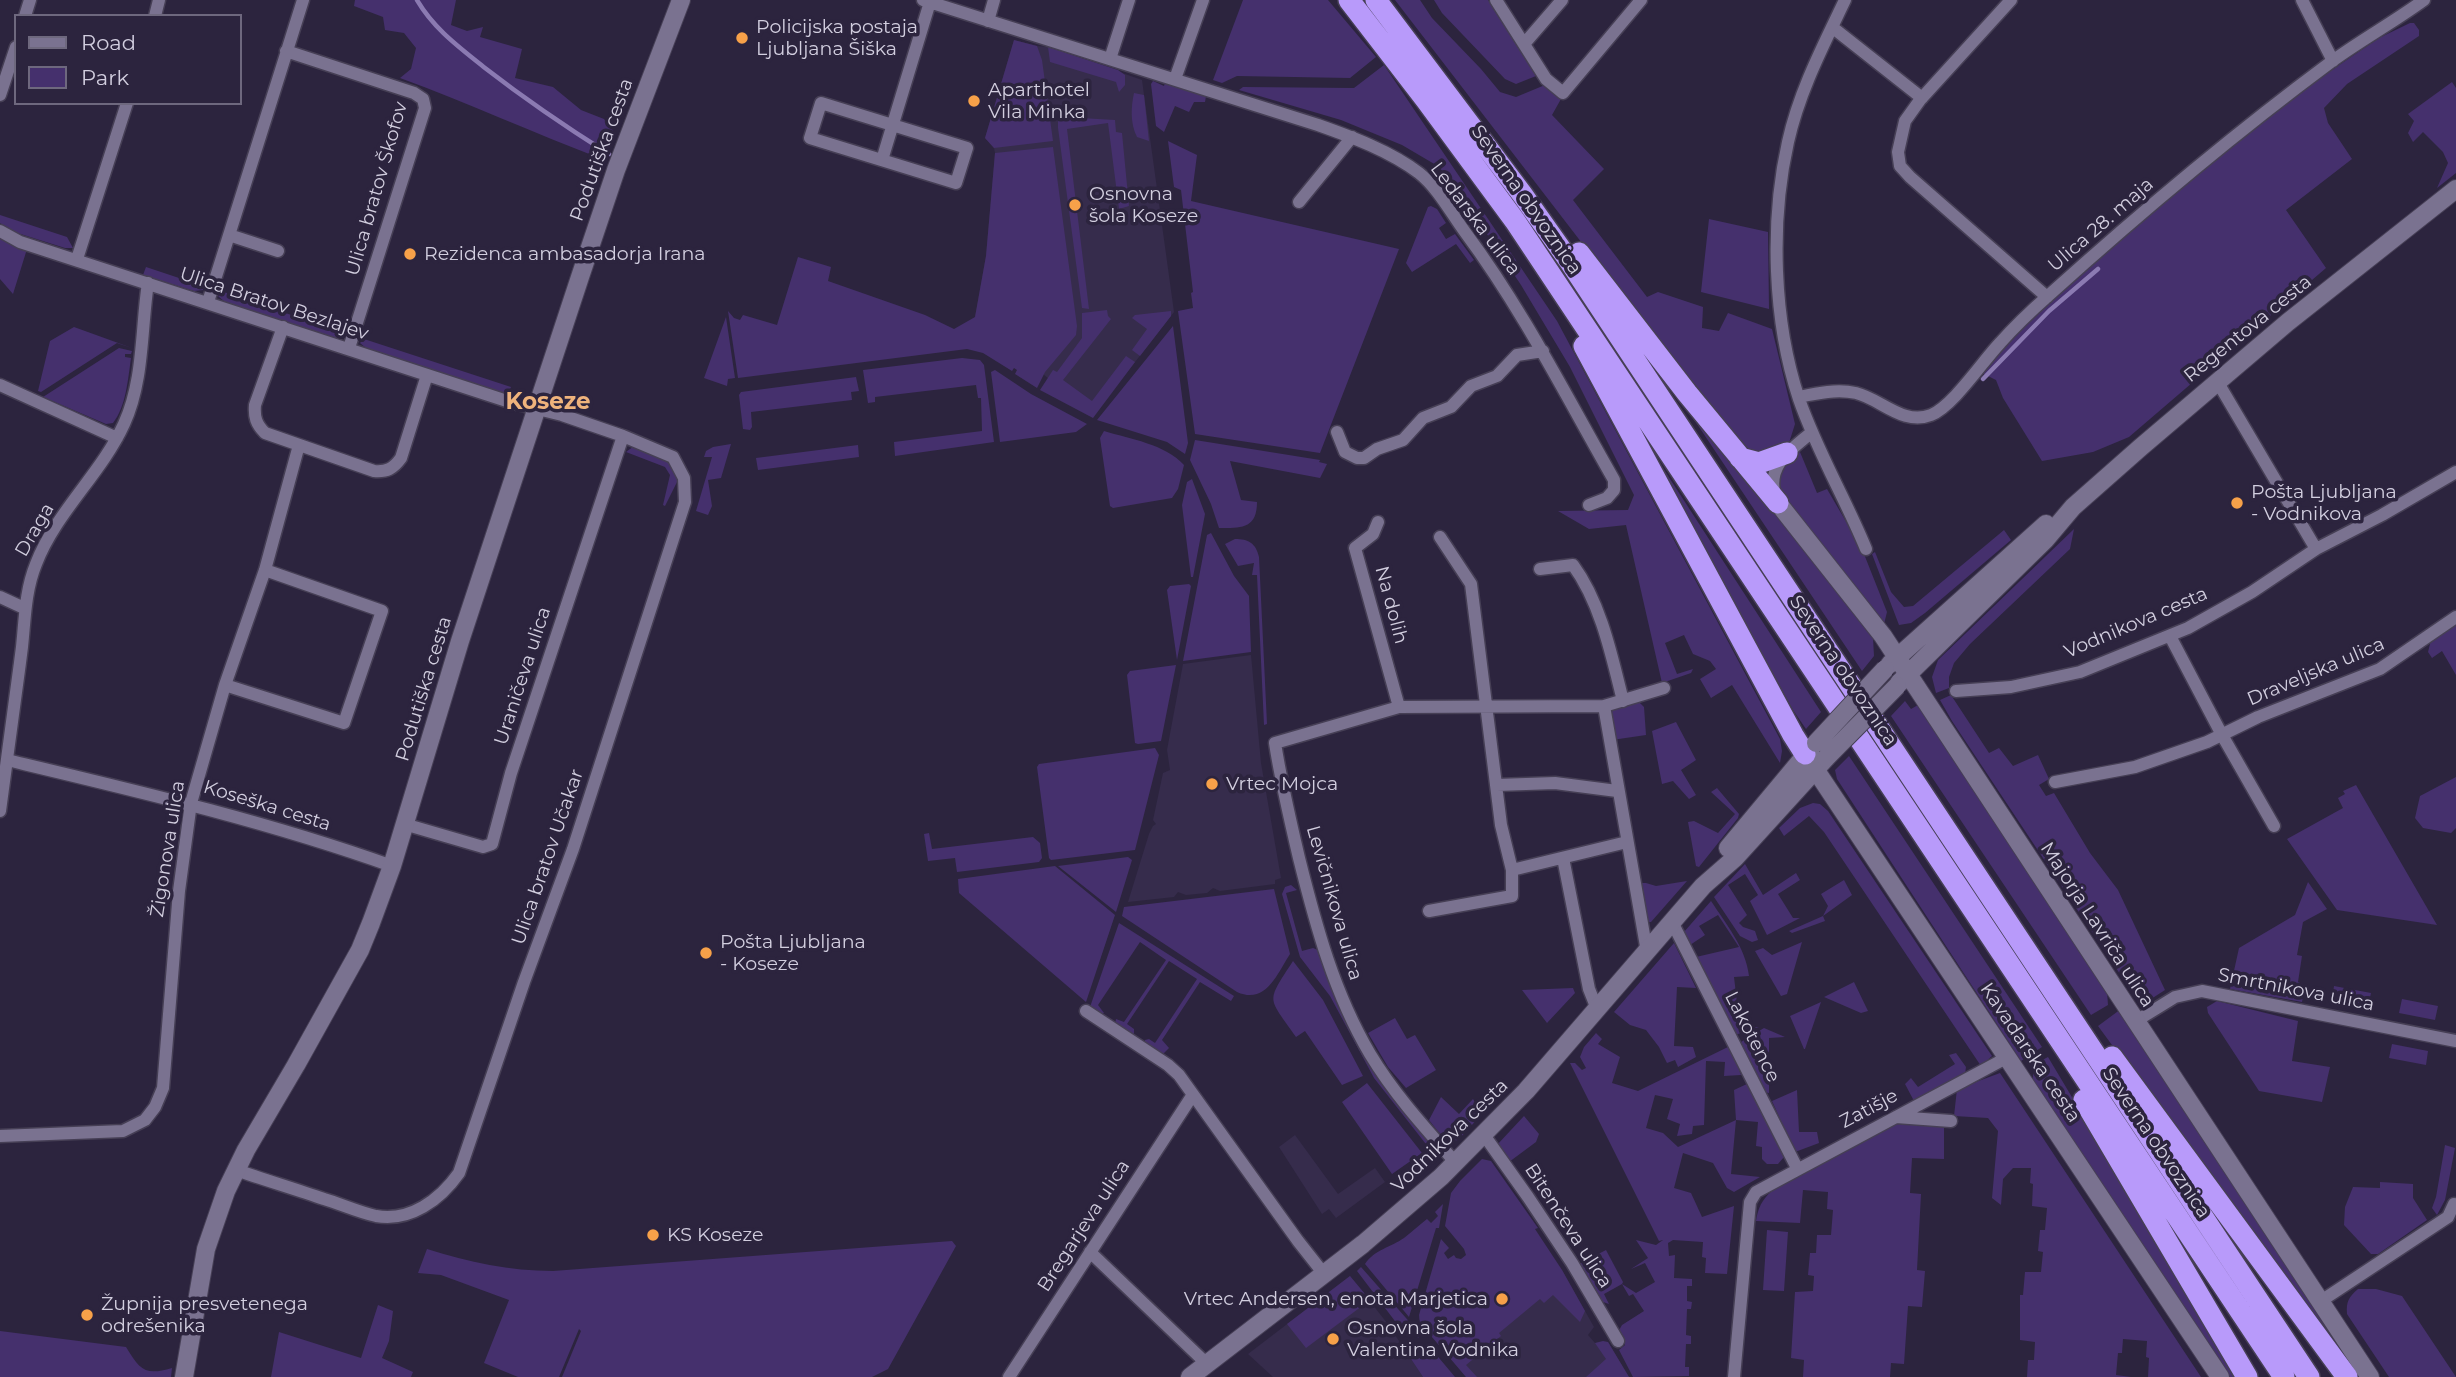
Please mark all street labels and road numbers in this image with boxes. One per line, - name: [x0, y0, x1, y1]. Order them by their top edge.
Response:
- street label: Podutiška cesta: [566, 76, 638, 224]
- street label: Ulica bratov Škofov: [341, 99, 413, 279]
- street label: Severna obvoznica: [1466, 121, 1586, 279]
- street label: Ledarska ulica: [1425, 158, 1525, 280]
- street label: Ulica 28. maja: [2044, 173, 2158, 277]
- street label: Ulica Bratov Bezlajev: [177, 263, 371, 345]
- street label: Regentova cesta: [2180, 271, 2316, 387]
- street label: Draga: [11, 499, 59, 561]
- street label: Na dolih: [1370, 564, 1412, 646]
- street label: Vodnikova cesta: [2061, 583, 2211, 663]
- street label: Severna obvoznica: [1784, 591, 1902, 751]
- street label: Uraničeva ulica: [490, 604, 556, 748]
- street label: Podutiška cesta: [391, 614, 457, 764]
- street label: Draveljska ulica: [2244, 633, 2388, 711]
- street label: Ulica bratov Učakar: [507, 766, 589, 948]
- street label: Koseška cesta: [200, 776, 334, 836]
- street label: Žigonova ulica: [146, 779, 190, 919]
- street label: Levičnikova ulica: [1301, 823, 1367, 983]
- street label: Majorja Lavriča ulica: [2035, 838, 2159, 1012]
- street label: Smrtnikova ulica: [2216, 964, 2376, 1016]
- street label: Kavadarska cesta: [1975, 979, 2085, 1127]
- street label: Lakotence: [1719, 988, 1785, 1086]
- street label: Severna obvoznica: [2097, 1063, 2215, 1223]
- street label: Vodnikova cesta: [1387, 1074, 1513, 1198]
- street label: Zatišje: [1836, 1084, 1902, 1134]
- street label: Bregarjeva ulica: [1033, 1156, 1135, 1296]
- street label: Bitenčeva ulica: [1519, 1160, 1617, 1292]

